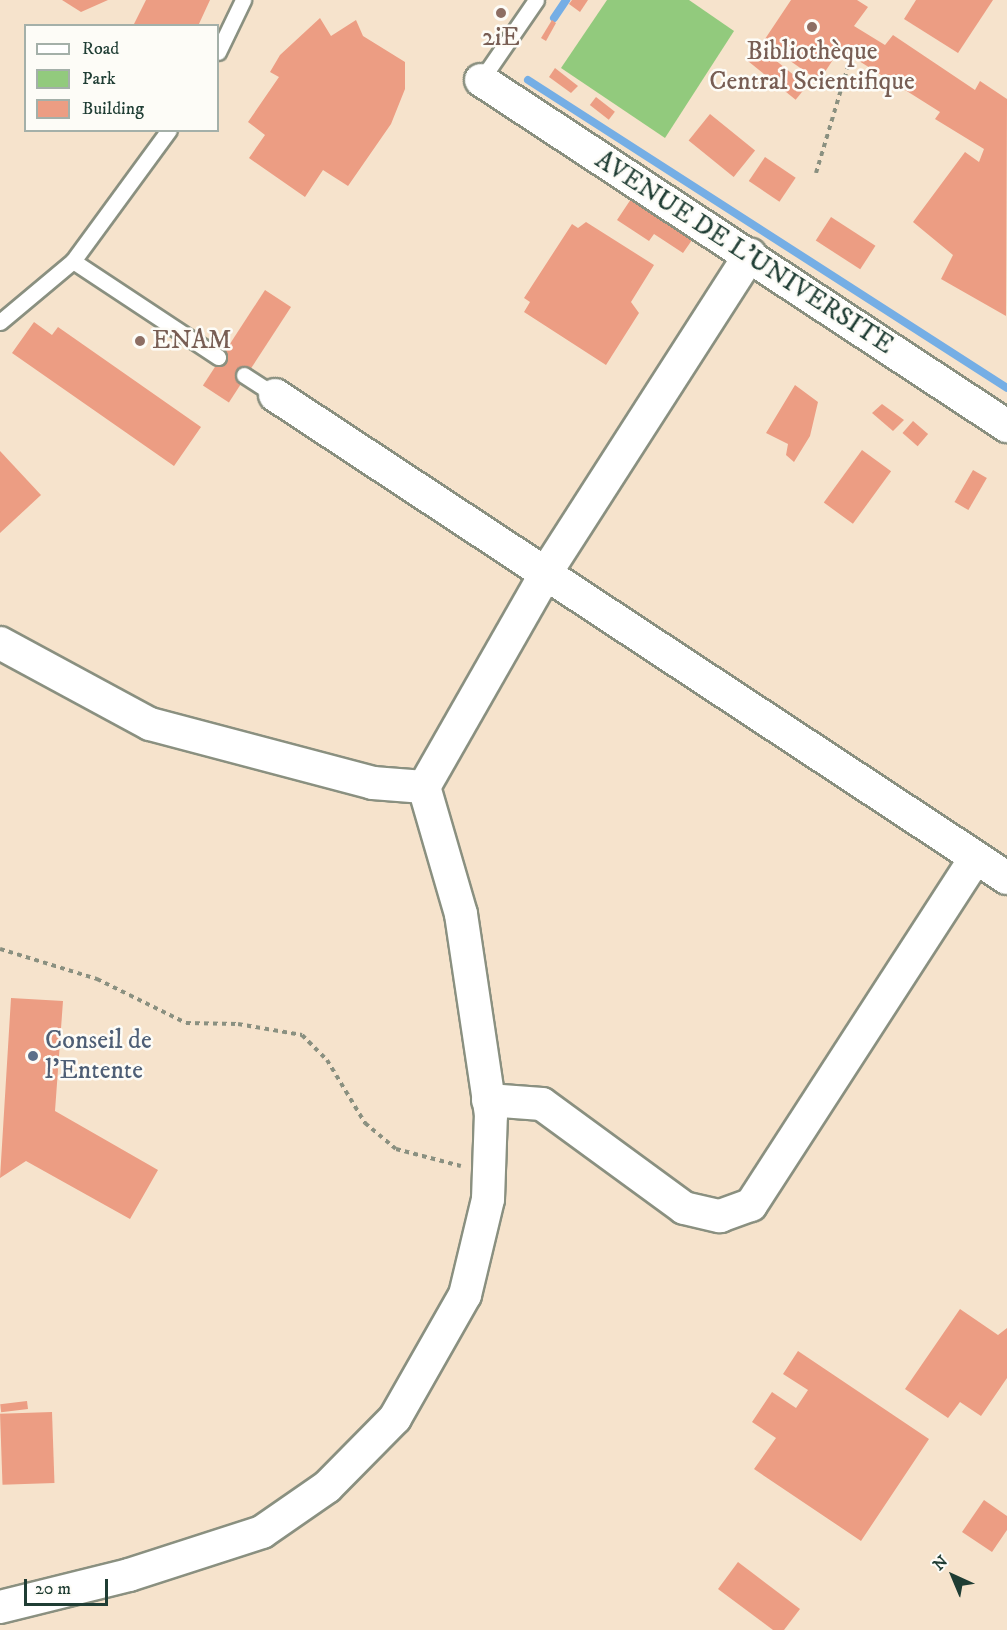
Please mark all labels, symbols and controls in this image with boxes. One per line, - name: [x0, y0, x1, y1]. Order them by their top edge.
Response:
- marker: 2iE: [494, 6, 508, 20]
- marker: Bibliothèque Central Scientifique: [805, 20, 819, 34]
- place label: 2iE: [482, 22, 520, 54]
- legend: [24, 24, 219, 132]
- place label: Bibliothèque Central Scientifique: [709, 36, 915, 98]
- text: Road: [82, 38, 119, 60]
- text: Park: [82, 68, 116, 90]
- text: Building: [82, 98, 144, 120]
- street label: AVENUE DE L'UNIVERSITE: [589, 145, 899, 361]
- place label: ENAM: [152, 325, 231, 357]
- marker: ENAM: [133, 334, 147, 348]
- place label: Conseil de l'Entente: [45, 1025, 152, 1086]
- marker: Conseil de l'Entente: [26, 1049, 40, 1063]
- north arrow: [923, 1546, 983, 1606]
- text: N: [929, 1551, 952, 1575]
- scale bar: [27, 1567, 111, 1605]
- text: 20 m: [35, 1578, 71, 1600]

